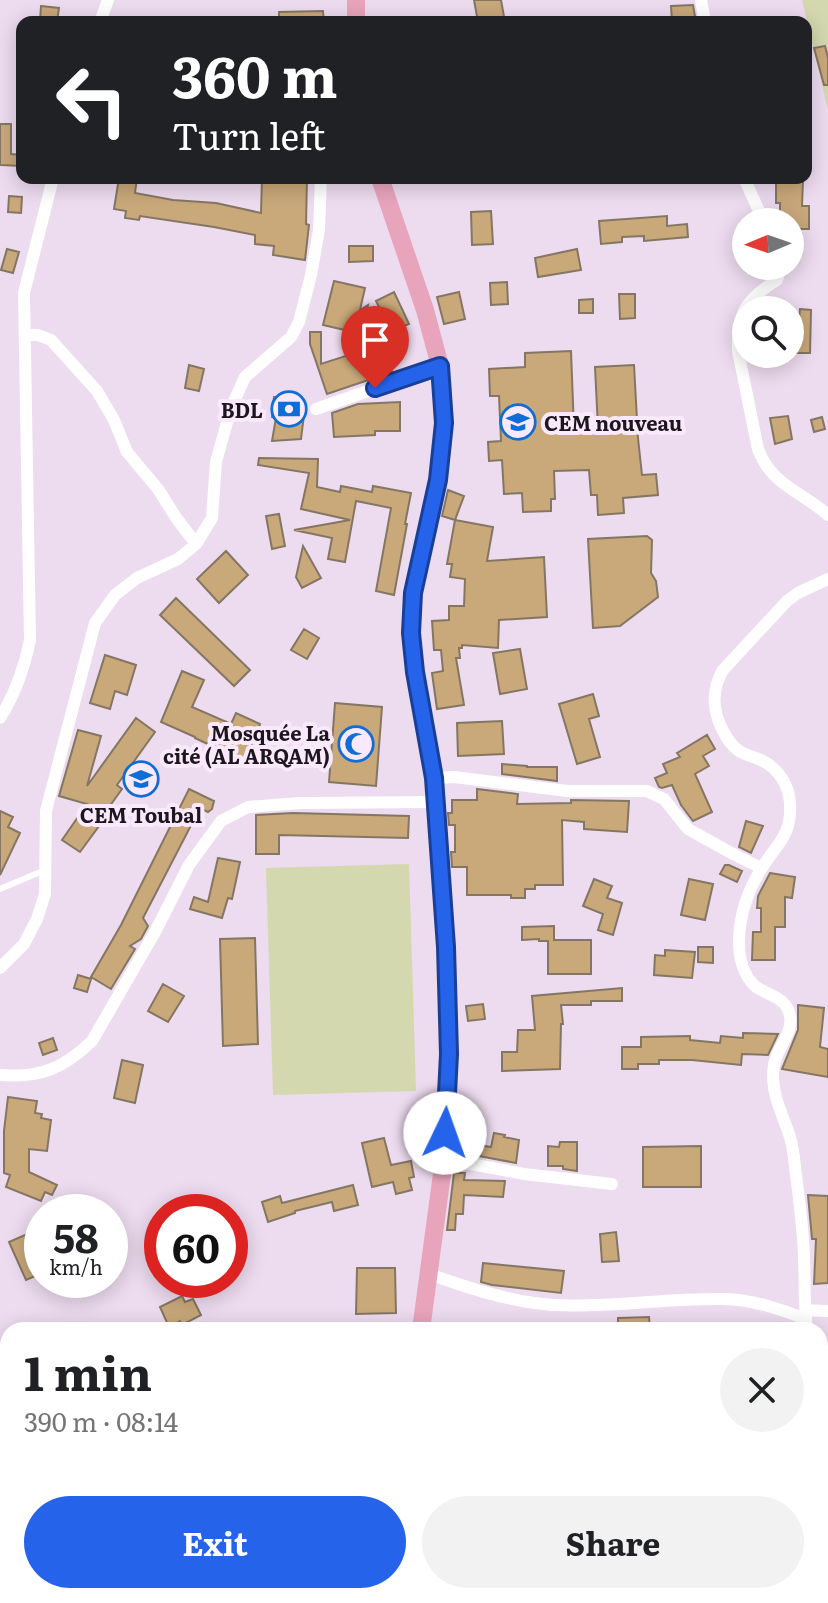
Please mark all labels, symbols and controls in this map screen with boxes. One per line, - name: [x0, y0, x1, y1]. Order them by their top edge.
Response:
- text: 360 m: [172, 32, 337, 115]
- icon: left: [40, 48, 144, 152]
- text: Turn left: [172, 108, 326, 161]
- north arrow: [732, 208, 804, 280]
- map controls: [732, 208, 804, 368]
- button: search: [732, 296, 804, 368]
- pin: [341, 306, 409, 388]
- icon: arrive: [353, 318, 397, 362]
- bank icon: BDL: [270, 390, 308, 428]
- place label: BDL: [221, 394, 263, 424]
- school or university icon: CEM nouveau: [499, 403, 537, 441]
- place label: CEM nouveau: [544, 407, 682, 437]
- place label: Mosquée La cité (AL ARQAM): [163, 717, 330, 770]
- mosque icon: Mosquée La cité (AL ARQAM): [337, 725, 375, 763]
- school or university icon: CEM Toubal: [122, 760, 160, 798]
- place label: CEM Toubal: [80, 799, 202, 829]
- position arrow: [403, 1091, 487, 1175]
- speed limit sign: 60: [144, 1194, 248, 1298]
- text: 58: [53, 1206, 99, 1265]
- text: km/h: [49, 1251, 103, 1281]
- text: 1 min: [24, 1335, 152, 1406]
- button: close: [720, 1348, 804, 1432]
- text: 390 m · 08:14: [24, 1401, 178, 1440]
- button: Exit: [24, 1496, 406, 1588]
- button: Share: [422, 1496, 804, 1588]

